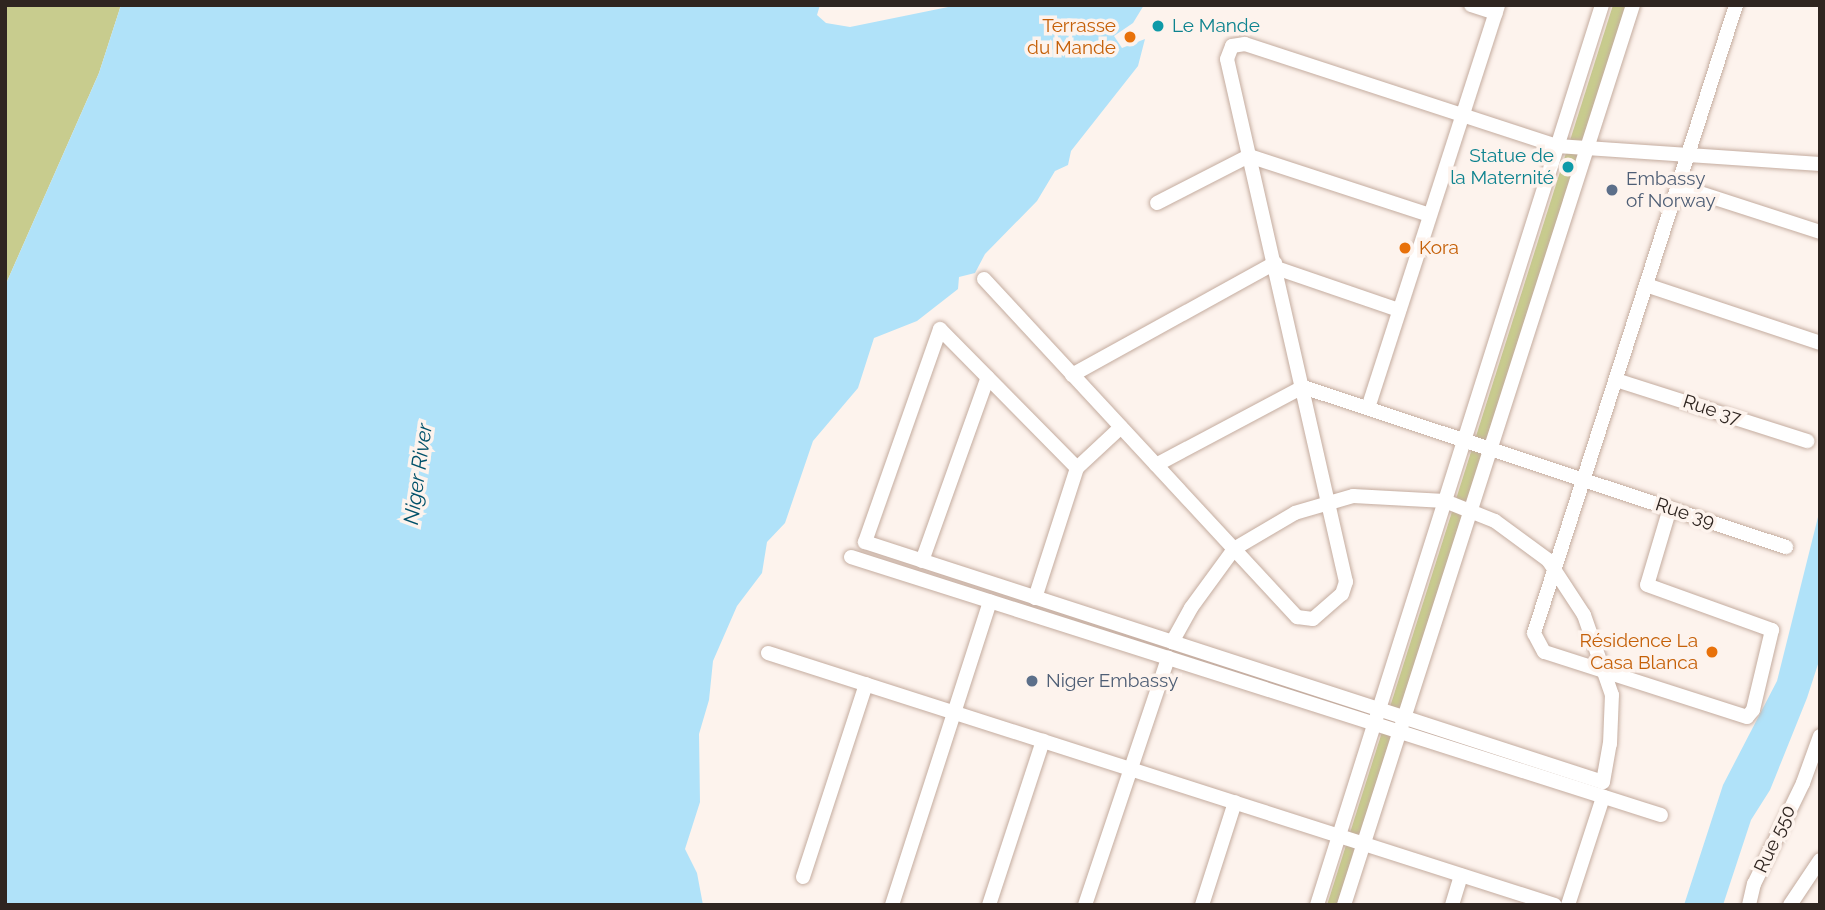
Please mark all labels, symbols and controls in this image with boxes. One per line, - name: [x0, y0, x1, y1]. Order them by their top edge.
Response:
- place label: Terrasse du Mande: [1027, 15, 1116, 59]
- place label: Le Mande: [1172, 15, 1260, 37]
- marker: Le Mande: [1150, 18, 1166, 34]
- marker: Terrasse du Mande: [1122, 29, 1138, 45]
- place label: Statue de la Maternité: [1450, 145, 1554, 189]
- marker: Statue de la Maternité: [1560, 159, 1576, 175]
- place label: Embassy of Norway: [1626, 168, 1716, 212]
- marker: Embassy of Norway: [1604, 182, 1620, 198]
- place label: Kora: [1419, 237, 1459, 259]
- marker: Kora: [1397, 240, 1413, 256]
- street label: Rue 37: [1680, 390, 1744, 430]
- water label: Niger River: [398, 422, 438, 526]
- street label: Rue 39: [1653, 493, 1717, 533]
- place label: Résidence La Casa Blanca: [1580, 630, 1698, 674]
- marker: Résidence La Casa Blanca: [1704, 644, 1720, 660]
- place label: Niger Embassy: [1046, 670, 1179, 692]
- marker: Niger Embassy: [1024, 673, 1040, 689]
- street label: Rue 550: [1749, 802, 1801, 876]

